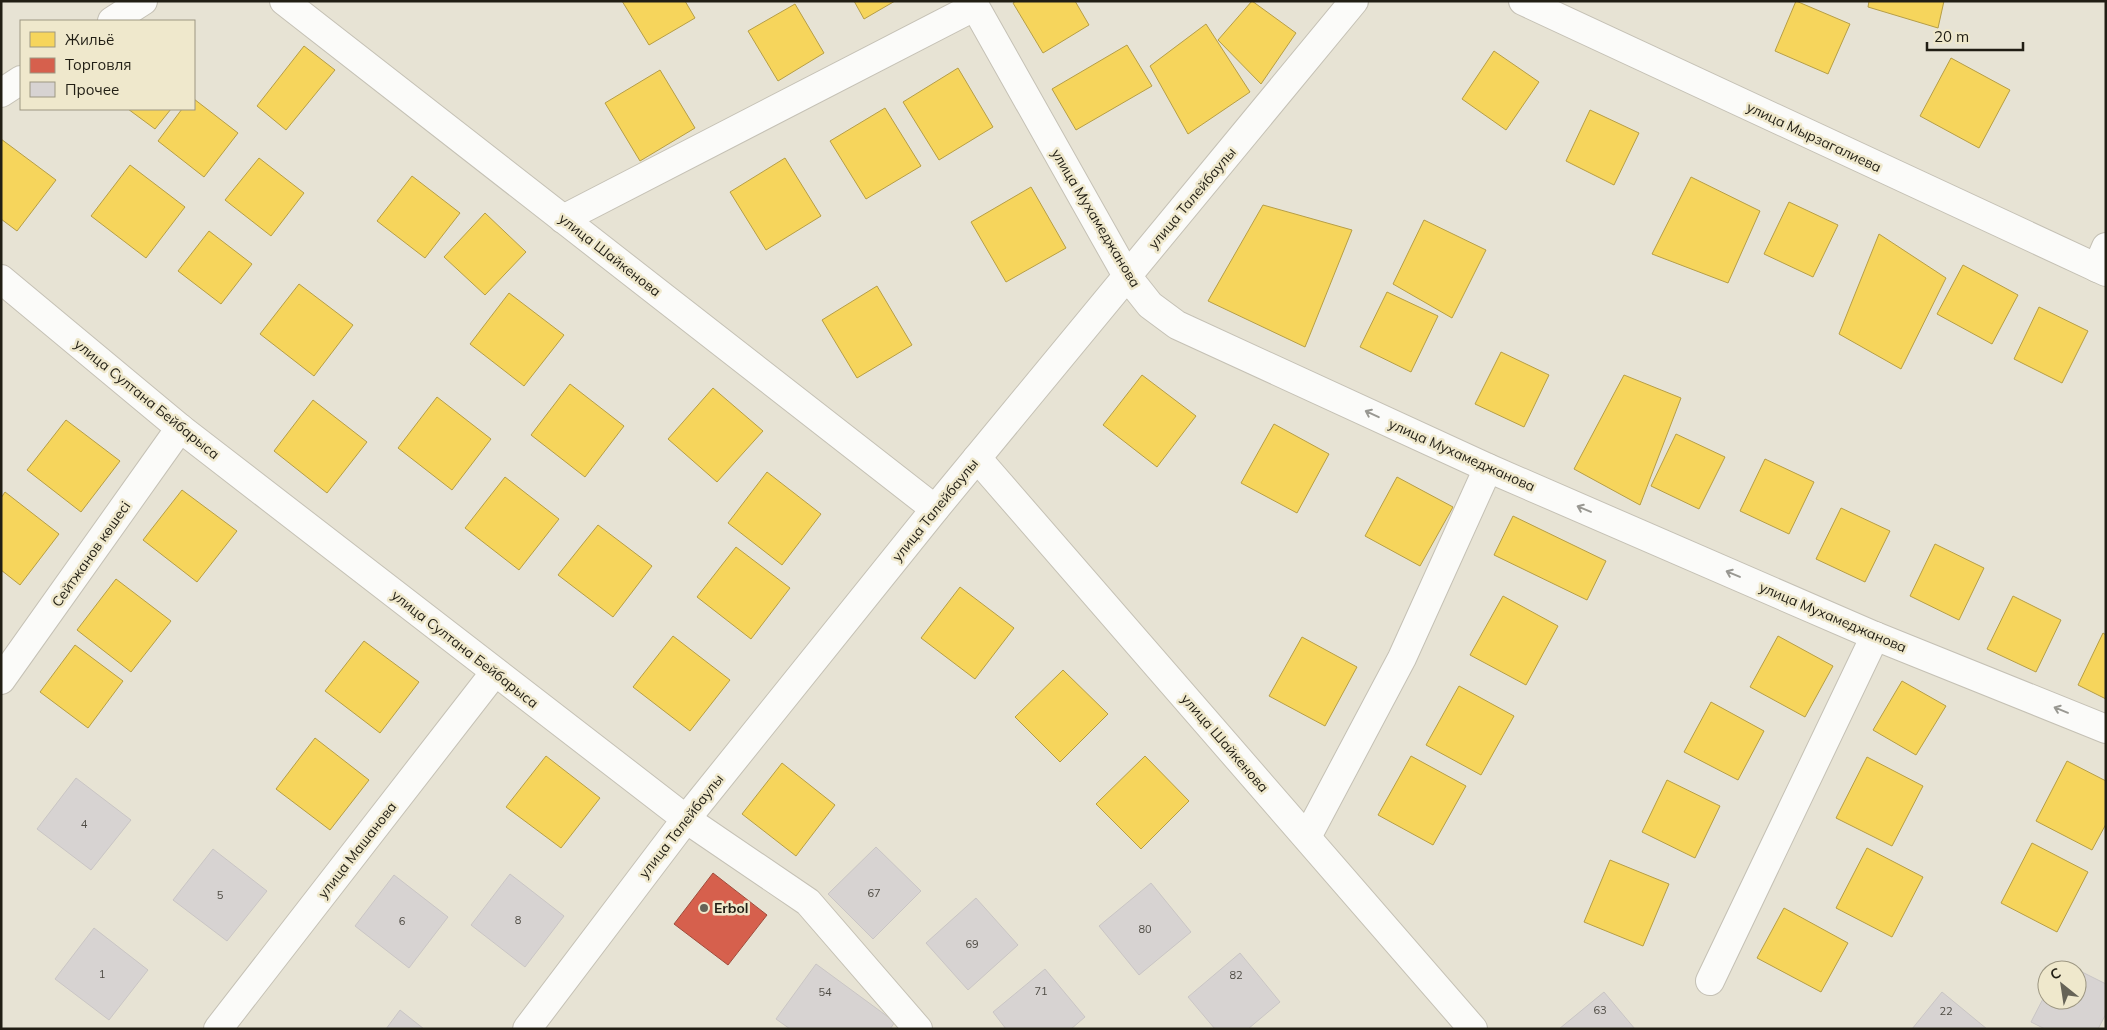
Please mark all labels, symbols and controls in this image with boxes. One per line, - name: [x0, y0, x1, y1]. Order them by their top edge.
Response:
- legend: [20, 20, 195, 110]
- scale bar: [1927, 20, 2023, 52]
- text: 20 m: [1934, 27, 1969, 46]
- text: Жильё: [65, 30, 114, 49]
- text: Торговля: [65, 55, 132, 74]
- text: Прочее: [65, 80, 119, 99]
- street label: улица Мырзагалиева: [1744, 98, 1884, 176]
- street label: улица Талейбаулы: [1144, 144, 1240, 252]
- street label: улица Мухамеджанова: [1047, 145, 1145, 291]
- street label: улица Шайкенова: [555, 210, 665, 300]
- street label: улица Султана Бейбарыса: [71, 335, 223, 463]
- one-way arrow: [1365, 409, 1380, 419]
- street label: улица Мухамеджанова: [1386, 415, 1538, 495]
- street label: улица Талейбаулы: [888, 455, 982, 565]
- street label: Сейтжанов көшесі: [48, 498, 134, 610]
- one-way arrow: [1577, 504, 1592, 514]
- one-way arrow: [1726, 569, 1741, 578]
- street label: улица Мухамеджанова: [1757, 578, 1909, 656]
- street label: улица Султана Бейбарыса: [388, 586, 542, 712]
- street label: улица Шайкенова: [1177, 690, 1273, 796]
- one-way arrow: [2053, 705, 2068, 714]
- street label: улица Талейбаулы: [635, 770, 727, 882]
- street label: улица Машанова: [314, 798, 400, 902]
- house number: 4: [81, 817, 88, 831]
- house number: 67: [867, 886, 881, 900]
- house number: 5: [217, 888, 224, 902]
- place label: Erbol: [714, 899, 748, 917]
- marker: Erbol: [698, 902, 710, 914]
- house number: 8: [515, 913, 522, 927]
- house number: 6: [399, 914, 406, 928]
- house number: 80: [1138, 922, 1152, 936]
- house number: 69: [965, 937, 979, 951]
- north arrow: [2037, 960, 2087, 1010]
- text: С: [2047, 964, 2064, 984]
- house number: 1: [99, 967, 105, 981]
- house number: 82: [1229, 968, 1243, 982]
- house number: 71: [1034, 984, 1048, 998]
- house number: 54: [818, 985, 832, 999]
- house number: 63: [1593, 1003, 1607, 1017]
- house number: 22: [1939, 1004, 1953, 1018]

